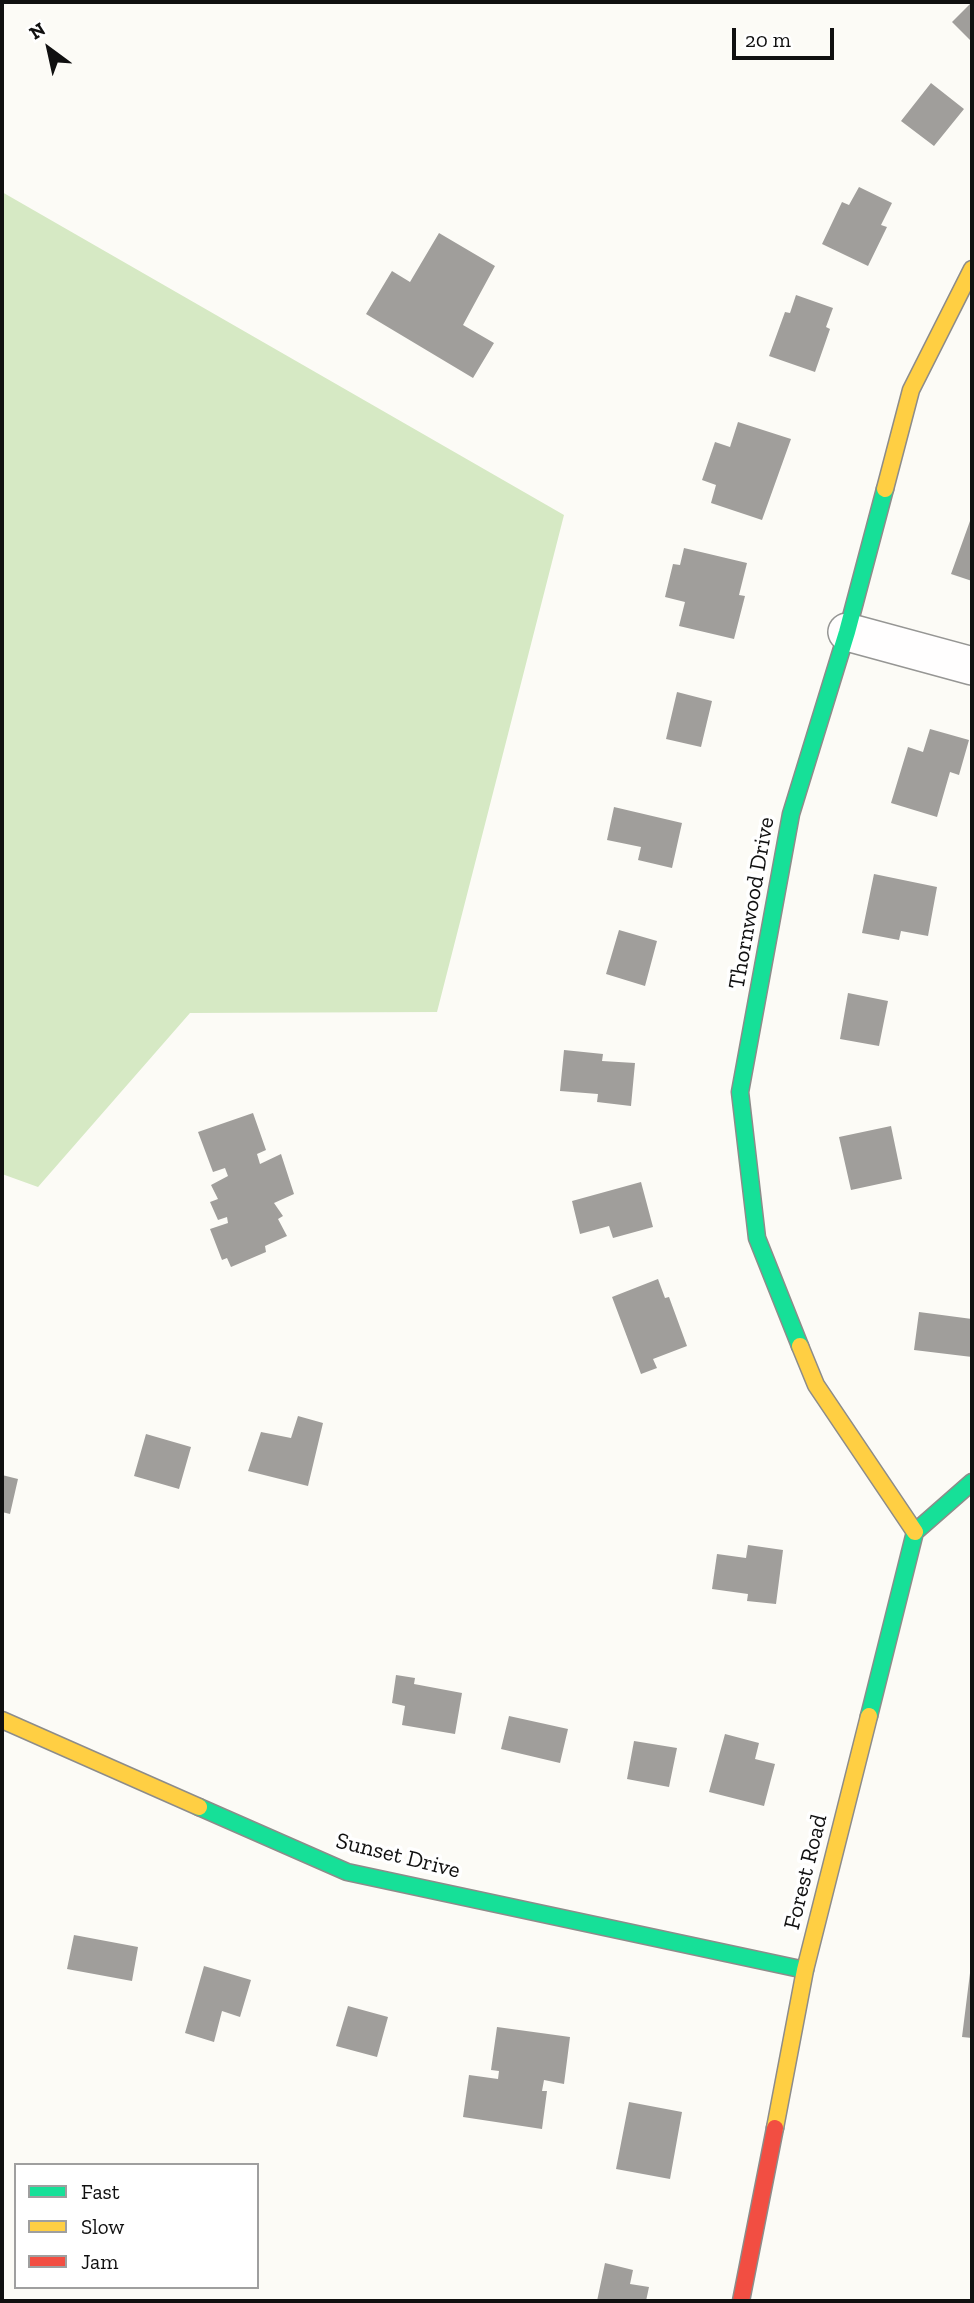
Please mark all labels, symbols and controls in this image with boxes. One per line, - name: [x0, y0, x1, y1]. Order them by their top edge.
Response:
- north arrow: [14, 14, 84, 84]
- scale bar: [736, 14, 838, 58]
- text: N: [25, 17, 50, 45]
- text: 20 m: [745, 27, 791, 52]
- street label: Thornwood Drive: [723, 815, 781, 991]
- street label: Forest Road: [778, 1811, 834, 1933]
- street label: Sunset Drive: [333, 1827, 463, 1885]
- legend: [14, 2163, 259, 2289]
- text: Fast: [81, 2179, 120, 2204]
- text: Slow: [81, 2214, 124, 2239]
- text: Jam: [81, 2249, 118, 2274]

